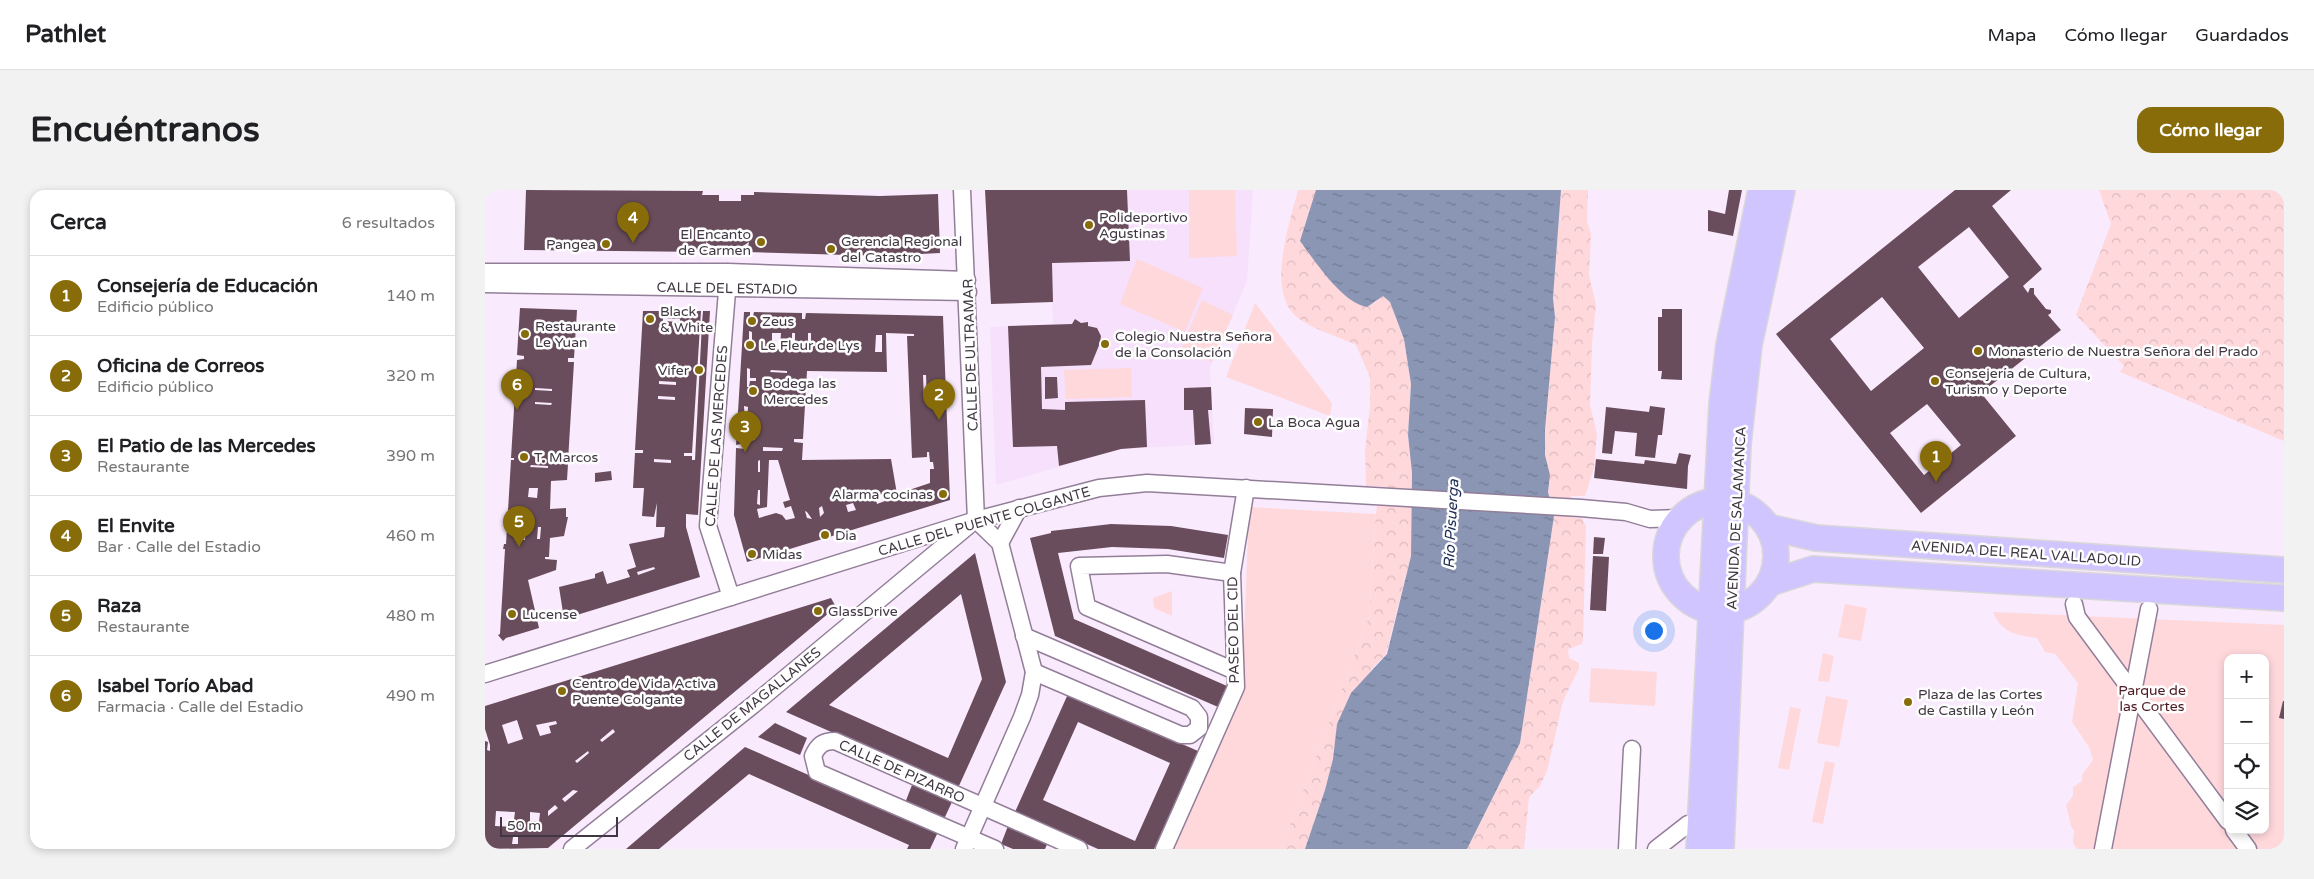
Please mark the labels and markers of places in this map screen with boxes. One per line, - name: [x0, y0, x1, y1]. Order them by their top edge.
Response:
- pin: 4: [617, 202, 649, 243]
- place label: Polideportivo Agustinas: [1099, 209, 1188, 242]
- marker: Polideportivo Agustinas: [1083, 219, 1095, 231]
- place label: El Encanto de Carmen: [678, 226, 751, 259]
- place label: Gerencia Regional del Catastro: [841, 233, 962, 266]
- place label: Pangea: [546, 236, 596, 253]
- marker: El Encanto de Carmen: [755, 236, 767, 248]
- marker: Pangea: [600, 238, 612, 250]
- marker: Gerencia Regional del Catastro: [825, 243, 837, 255]
- place label: Black & White: [660, 303, 713, 336]
- marker: Black & White: [644, 313, 656, 325]
- place label: Zeus: [762, 313, 794, 330]
- marker: Zeus: [746, 315, 758, 327]
- place label: Restaurante Le Yuan: [535, 318, 616, 351]
- marker: Restaurante Le Yuan: [519, 328, 531, 340]
- place label: Colegio Nuestra Señora de la Consolación: [1115, 328, 1272, 361]
- place label: Le Fleur de Lys: [760, 337, 860, 354]
- marker: Colegio Nuestra Señora de la Consolación: [1099, 338, 1111, 350]
- marker: Le Fleur de Lys: [744, 339, 756, 351]
- place label: Monasterio de Nuestra Señora del Prado: [1988, 343, 2258, 360]
- marker: Monasterio de Nuestra Señora del Prado: [1972, 345, 1984, 357]
- place label: Vifer: [658, 362, 690, 379]
- marker: Vifer: [693, 364, 705, 376]
- place label: Consejería de Cultura, Turismo y Deporte: [1945, 365, 2091, 398]
- pin: 6: [501, 369, 533, 410]
- place label: Bodega las Mercedes: [763, 375, 837, 408]
- marker: Consejería de Cultura, Turismo y Deporte: [1929, 375, 1941, 387]
- pin: 2: [923, 379, 955, 420]
- marker: Bodega las Mercedes: [747, 385, 759, 397]
- pin: 3: [729, 411, 761, 452]
- place label: La Boca Agua: [1268, 414, 1360, 431]
- marker: La Boca Agua: [1252, 416, 1264, 428]
- pin: 1: [1920, 441, 1952, 482]
- place label: T. Marcos: [534, 449, 599, 466]
- marker: T. Marcos: [518, 451, 530, 463]
- place label: Alarma cocinas: [832, 486, 933, 503]
- marker: Alarma cocinas: [937, 488, 949, 500]
- pin: 5: [503, 506, 535, 547]
- place label: Dia: [835, 527, 857, 544]
- marker: Dia: [819, 529, 831, 541]
- place label: Midas: [762, 546, 803, 563]
- marker: Midas: [746, 548, 758, 560]
- place label: GlassDrive: [828, 603, 898, 620]
- marker: GlassDrive: [812, 605, 824, 617]
- place label: Lucense: [522, 606, 577, 623]
- marker: Lucense: [506, 608, 518, 620]
- place label: Centro de Vida Activa Puente Colgante: [572, 675, 716, 708]
- marker: Centro de Vida Activa Puente Colgante: [556, 685, 568, 697]
- place label: Plaza de las Cortes de Castilla y León: [1918, 686, 2043, 719]
- marker: Plaza de las Cortes de Castilla y León: [1902, 696, 1914, 708]

